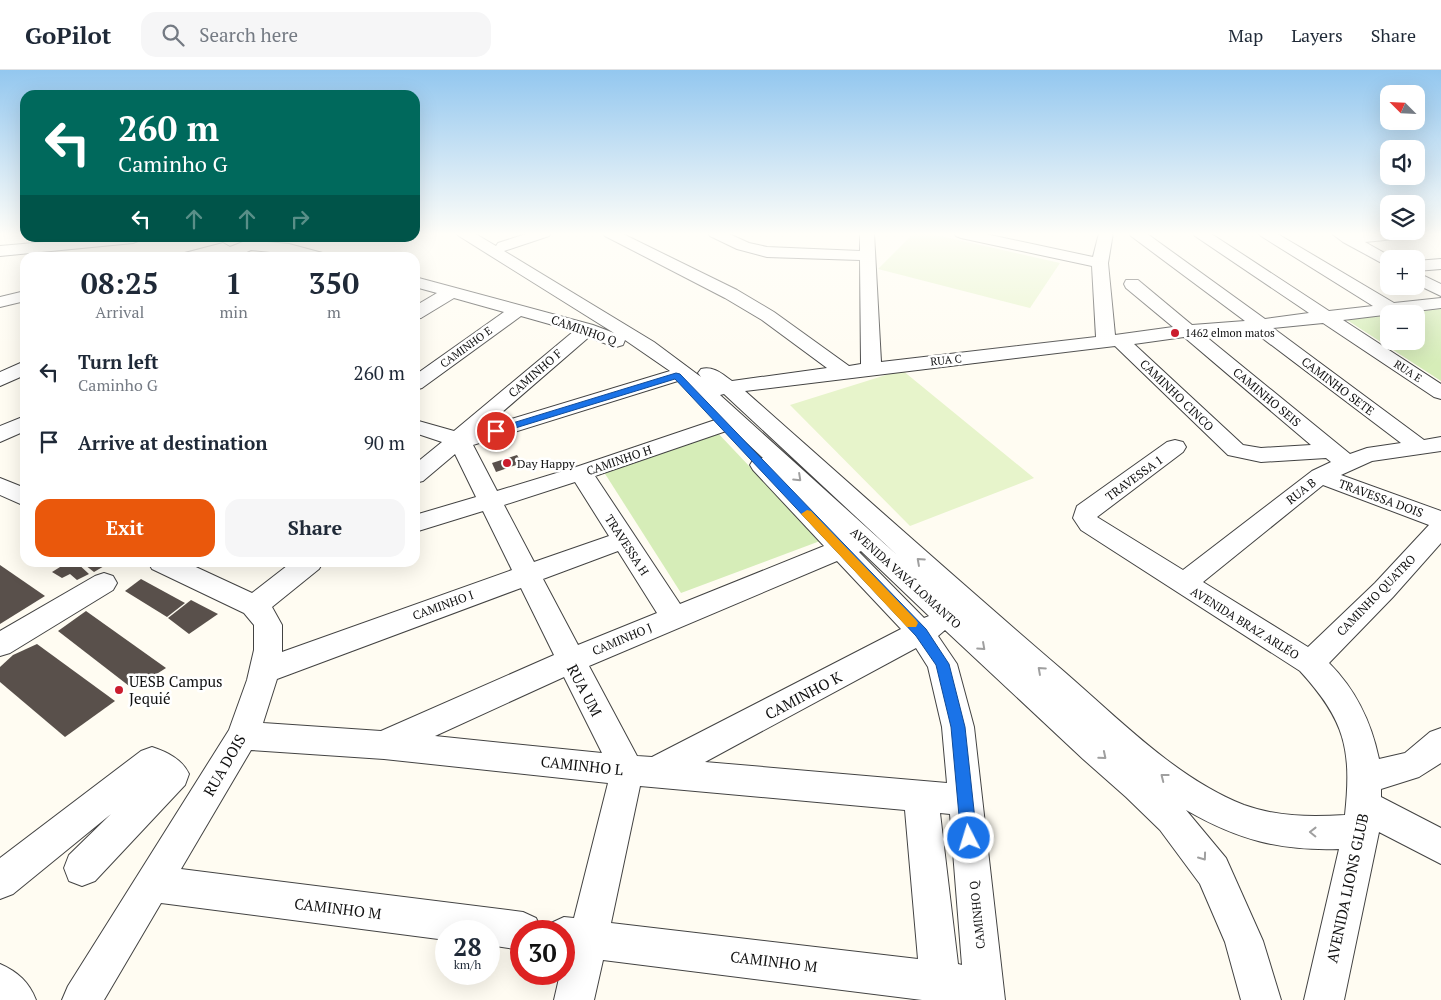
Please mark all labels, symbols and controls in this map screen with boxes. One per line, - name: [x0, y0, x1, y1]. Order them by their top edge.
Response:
- search box: [141, 12, 491, 57]
- text: GoPilot: [25, 19, 111, 51]
- icon: search: [159, 21, 187, 49]
- text: Search here: [199, 22, 298, 47]
- text: Map: [1228, 23, 1263, 47]
- text: Layers: [1291, 23, 1343, 47]
- text: Share: [1371, 23, 1416, 47]
- north arrow: [1380, 85, 1425, 130]
- map controls: [1380, 85, 1425, 350]
- text: 260 m: [118, 105, 219, 151]
- icon: left: [35, 110, 100, 175]
- button: sound: [1380, 140, 1425, 185]
- text: Caminho G: [118, 149, 228, 178]
- button: layers: [1380, 195, 1425, 240]
- icon: left: [127, 205, 155, 233]
- icon: ahead: [180, 205, 208, 233]
- icon: ahead: [233, 205, 261, 233]
- icon: right: [286, 205, 314, 233]
- button: +: [1380, 250, 1425, 295]
- text: 08:25: [81, 263, 159, 303]
- text: 1: [225, 263, 242, 303]
- text: 350: [308, 263, 359, 303]
- text: Arrival: [95, 301, 144, 323]
- text: min: [220, 301, 248, 323]
- text: m: [327, 301, 341, 323]
- button: −: [1380, 305, 1425, 350]
- street label: CAMINHO Q: [549, 312, 620, 349]
- street label: CAMINHO E: [437, 323, 495, 371]
- place label: 1462 elmon matos: [1185, 326, 1275, 340]
- marker: 1462 elmon matos: [1169, 327, 1181, 339]
- street label: CAMINHO F: [505, 346, 565, 400]
- text: Turn left: [78, 349, 159, 374]
- street label: RUA C: [930, 351, 962, 369]
- street label: CAMINHO SETE: [1299, 354, 1377, 418]
- street label: CAMINHO CINCO: [1137, 356, 1217, 434]
- street label: RUA E: [1391, 357, 1425, 385]
- icon: left: [35, 358, 63, 386]
- text: 260 m: [354, 360, 405, 385]
- street label: CAMINHO SEIS: [1230, 364, 1304, 430]
- text: Caminho G: [78, 374, 158, 396]
- pin: [475, 410, 517, 452]
- icon: arrive: [482, 417, 510, 445]
- icon: arrive: [35, 428, 63, 456]
- text: Arrive at destination: [78, 430, 267, 455]
- text: 90 m: [364, 430, 405, 455]
- street label: CAMINHO H: [584, 442, 654, 478]
- street label: TRAVESSA 1: [1102, 452, 1166, 504]
- place label: Day Happy: [517, 456, 576, 471]
- marker: Day Happy: [501, 457, 513, 469]
- one-way arrow: [792, 472, 801, 481]
- street label: RUA B: [1283, 475, 1319, 507]
- street label: TRAVESSA DOIS: [1337, 476, 1425, 520]
- button: Exit: [35, 499, 215, 557]
- button: Share: [225, 499, 405, 557]
- street label: TRAVESSA H: [602, 512, 652, 579]
- street label: AVENIDA VAVÁ LOMANTO: [848, 524, 965, 632]
- street label: CAMINHO QUATRO: [1333, 551, 1419, 639]
- one-way arrow: [917, 558, 926, 567]
- street label: AVENIDA BRAZ ARLÉO: [1188, 583, 1302, 663]
- street label: CAMINHO I: [410, 587, 476, 623]
- street label: CAMINHO J: [590, 620, 654, 658]
- one-way arrow: [977, 641, 986, 650]
- street label: RUA UM: [563, 660, 607, 720]
- street label: CAMINHO K: [761, 666, 845, 724]
- one-way arrow: [1038, 667, 1047, 676]
- place label: UESB Campus Jequié: [129, 671, 223, 708]
- marker: UESB Campus Jequié: [113, 684, 125, 696]
- street label: RUA DOIS: [198, 730, 250, 800]
- one-way arrow: [1097, 750, 1106, 759]
- street label: CAMINHO L: [540, 751, 624, 779]
- one-way arrow: [1160, 773, 1169, 782]
- position arrow: [942, 811, 994, 863]
- street label: AVENIDA LIONS GLUB: [1321, 811, 1373, 965]
- one-way arrow: [1309, 827, 1317, 838]
- one-way arrow: [1197, 851, 1205, 860]
- street label: CAMINHO Q: [966, 879, 988, 950]
- street label: CAMINHO M: [293, 893, 383, 923]
- speed limit sign: 30: [510, 920, 575, 985]
- text: 28: [453, 930, 482, 963]
- street label: CAMINHO M: [729, 946, 819, 976]
- text: km/h: [454, 957, 481, 972]

